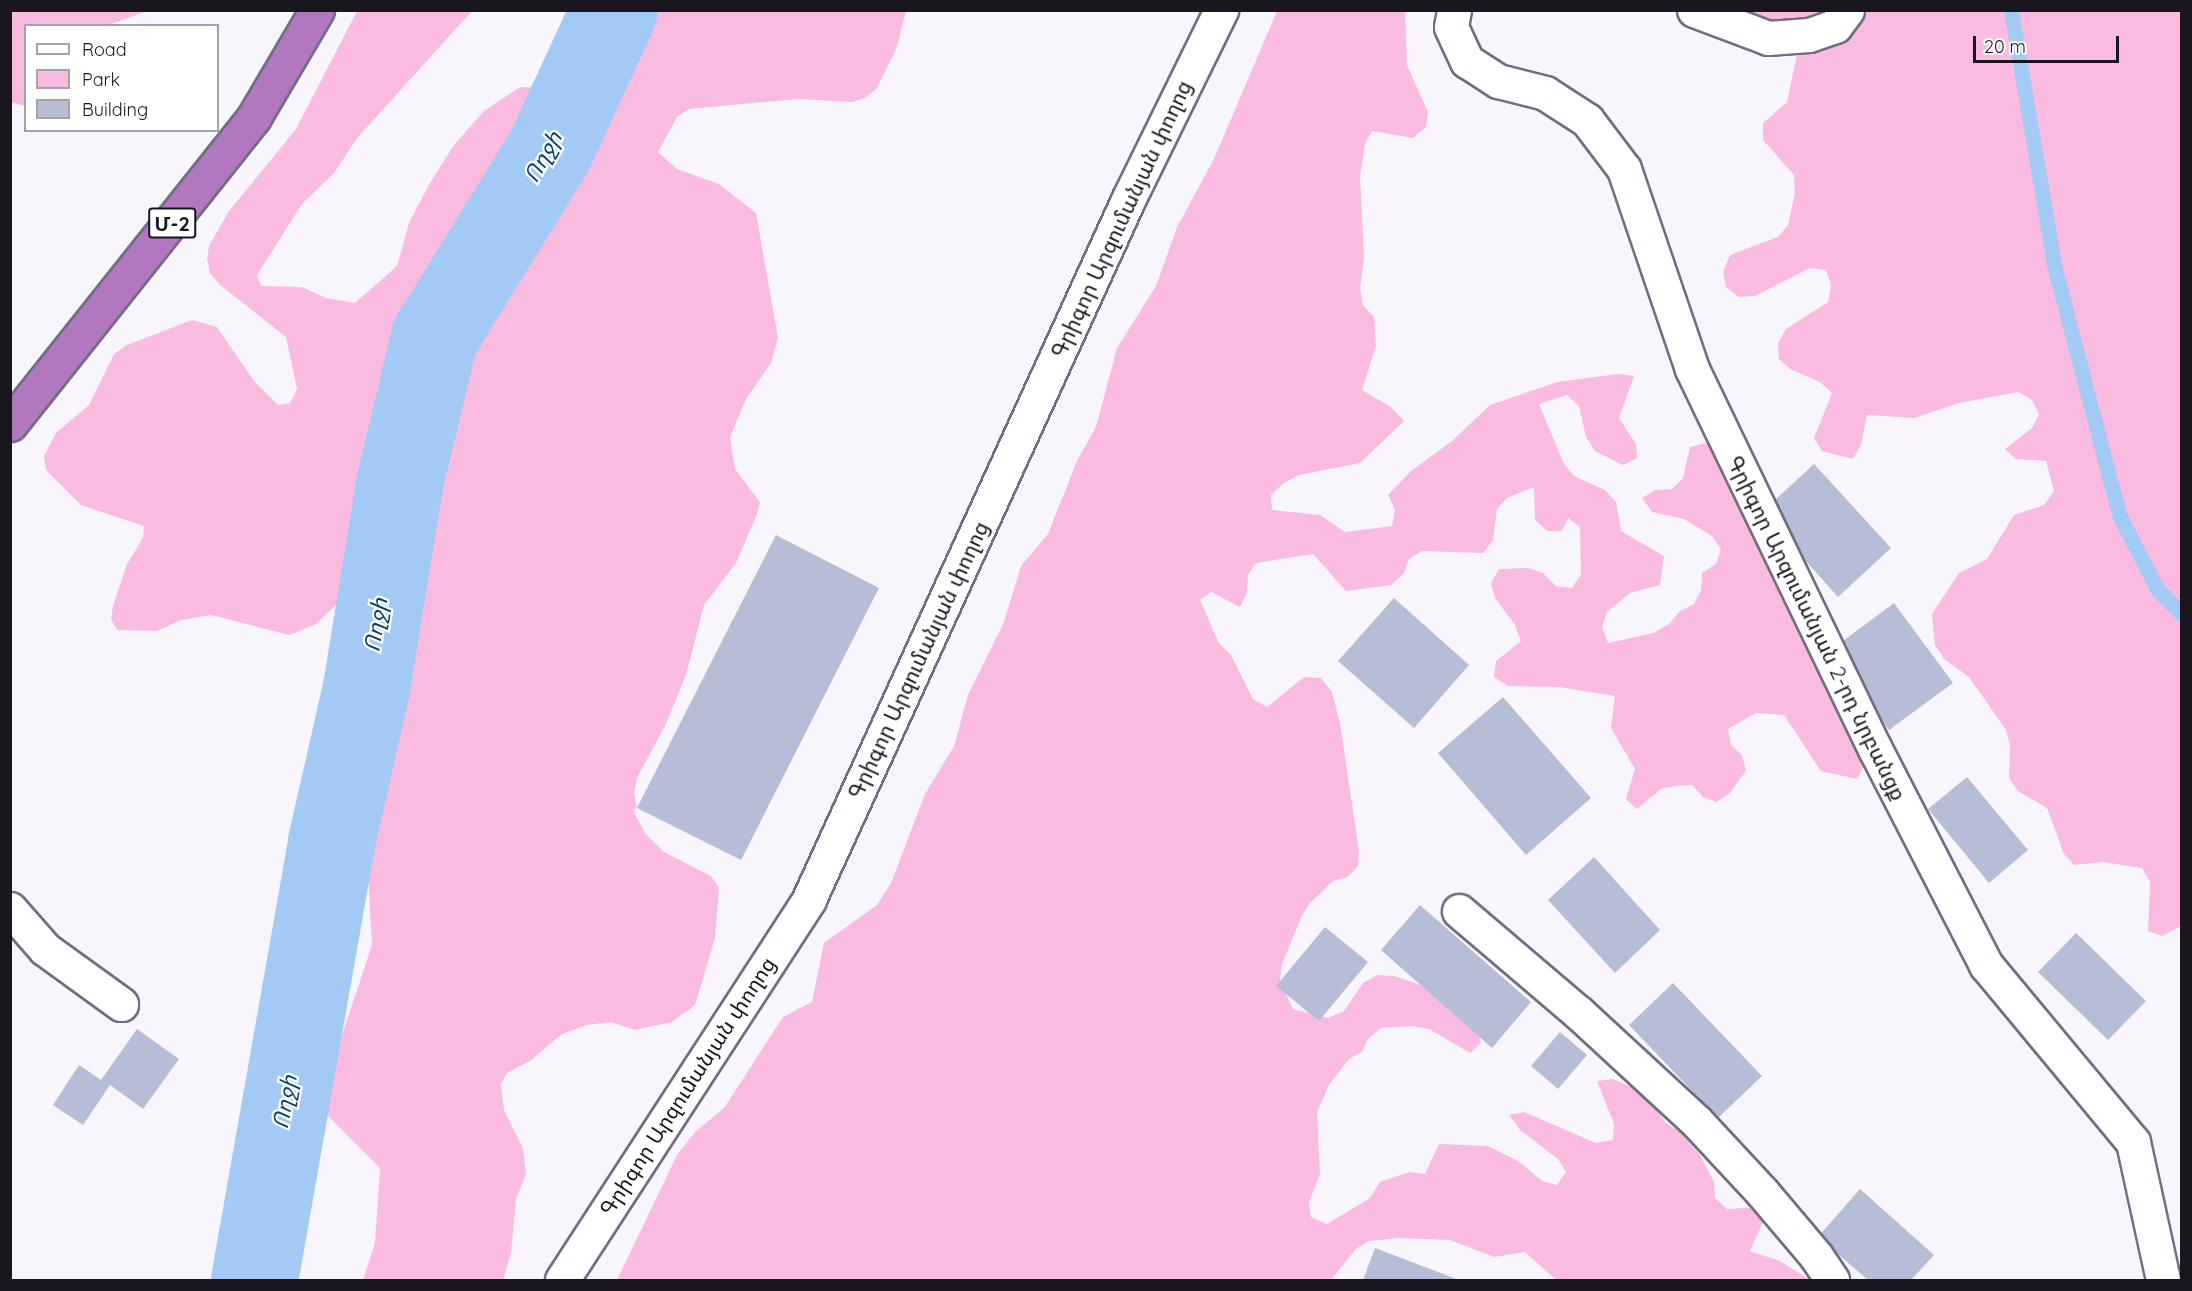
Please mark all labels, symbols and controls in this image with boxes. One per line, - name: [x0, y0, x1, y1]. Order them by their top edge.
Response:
- legend: [24, 24, 219, 132]
- scale bar: [1976, 24, 2122, 62]
- text: 20 m: [1984, 35, 2026, 58]
- text: Road: [82, 38, 127, 61]
- text: Park: [82, 68, 120, 91]
- street label: Գրիգոր Արզումանյան փողոց: [1045, 76, 1197, 362]
- text: Building: [82, 98, 148, 121]
- water label: Ողջի: [518, 127, 568, 187]
- road number: Մ-2: [148, 206, 196, 240]
- street label: Գրիգոր Արզումանյան 2-րդ նրբանցք: [1722, 452, 1912, 804]
- street label: Գրիգոր Արզումանյան փողոց: [842, 517, 994, 803]
- water label: Ողջի: [359, 596, 393, 654]
- street label: Գրիգոր Արզումանյան փողոց: [594, 952, 780, 1220]
- water label: Ողջի: [267, 1073, 303, 1131]

